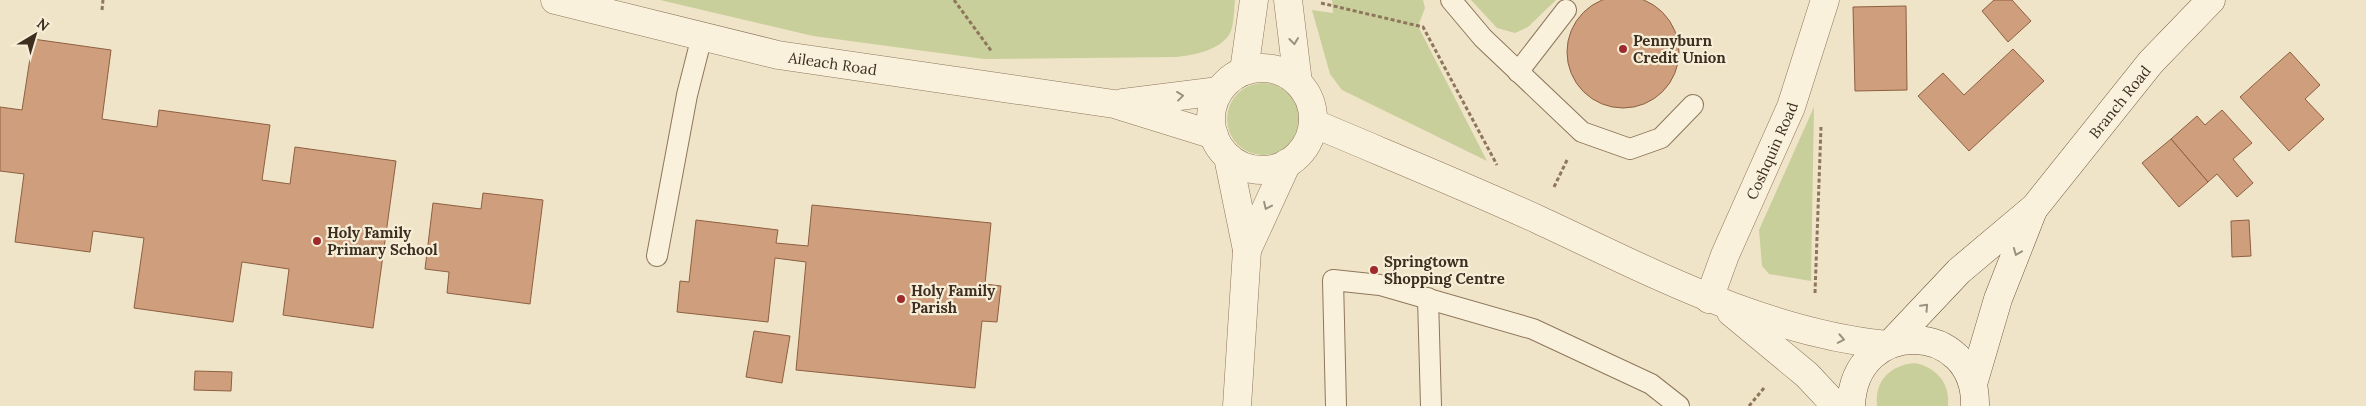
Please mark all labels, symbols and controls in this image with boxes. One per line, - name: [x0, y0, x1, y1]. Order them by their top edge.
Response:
- north arrow: [10, 10, 60, 60]
- text: N: [33, 14, 53, 35]
- place label: Pennyburn Credit Union: [1633, 31, 1726, 67]
- one-way arrow: [1288, 38, 1299, 46]
- marker: Pennyburn Credit Union: [1617, 43, 1629, 55]
- street label: Aileach Road: [786, 47, 878, 79]
- street label: Branch Road: [2084, 61, 2154, 142]
- one-way arrow: [1177, 91, 1185, 102]
- street label: Coshquin Road: [1741, 100, 1801, 203]
- one-way arrow: [1263, 201, 1273, 210]
- place label: Holy Family Primary School: [327, 223, 438, 259]
- marker: Holy Family Primary School: [311, 235, 323, 247]
- one-way arrow: [2012, 247, 2023, 256]
- place label: Springtown Shopping Centre: [1384, 252, 1505, 288]
- marker: Springtown Shopping Centre: [1368, 264, 1380, 276]
- place label: Holy Family Parish: [911, 281, 996, 317]
- marker: Holy Family Parish: [895, 293, 907, 305]
- one-way arrow: [1919, 303, 1928, 312]
- one-way arrow: [1837, 333, 1846, 343]

